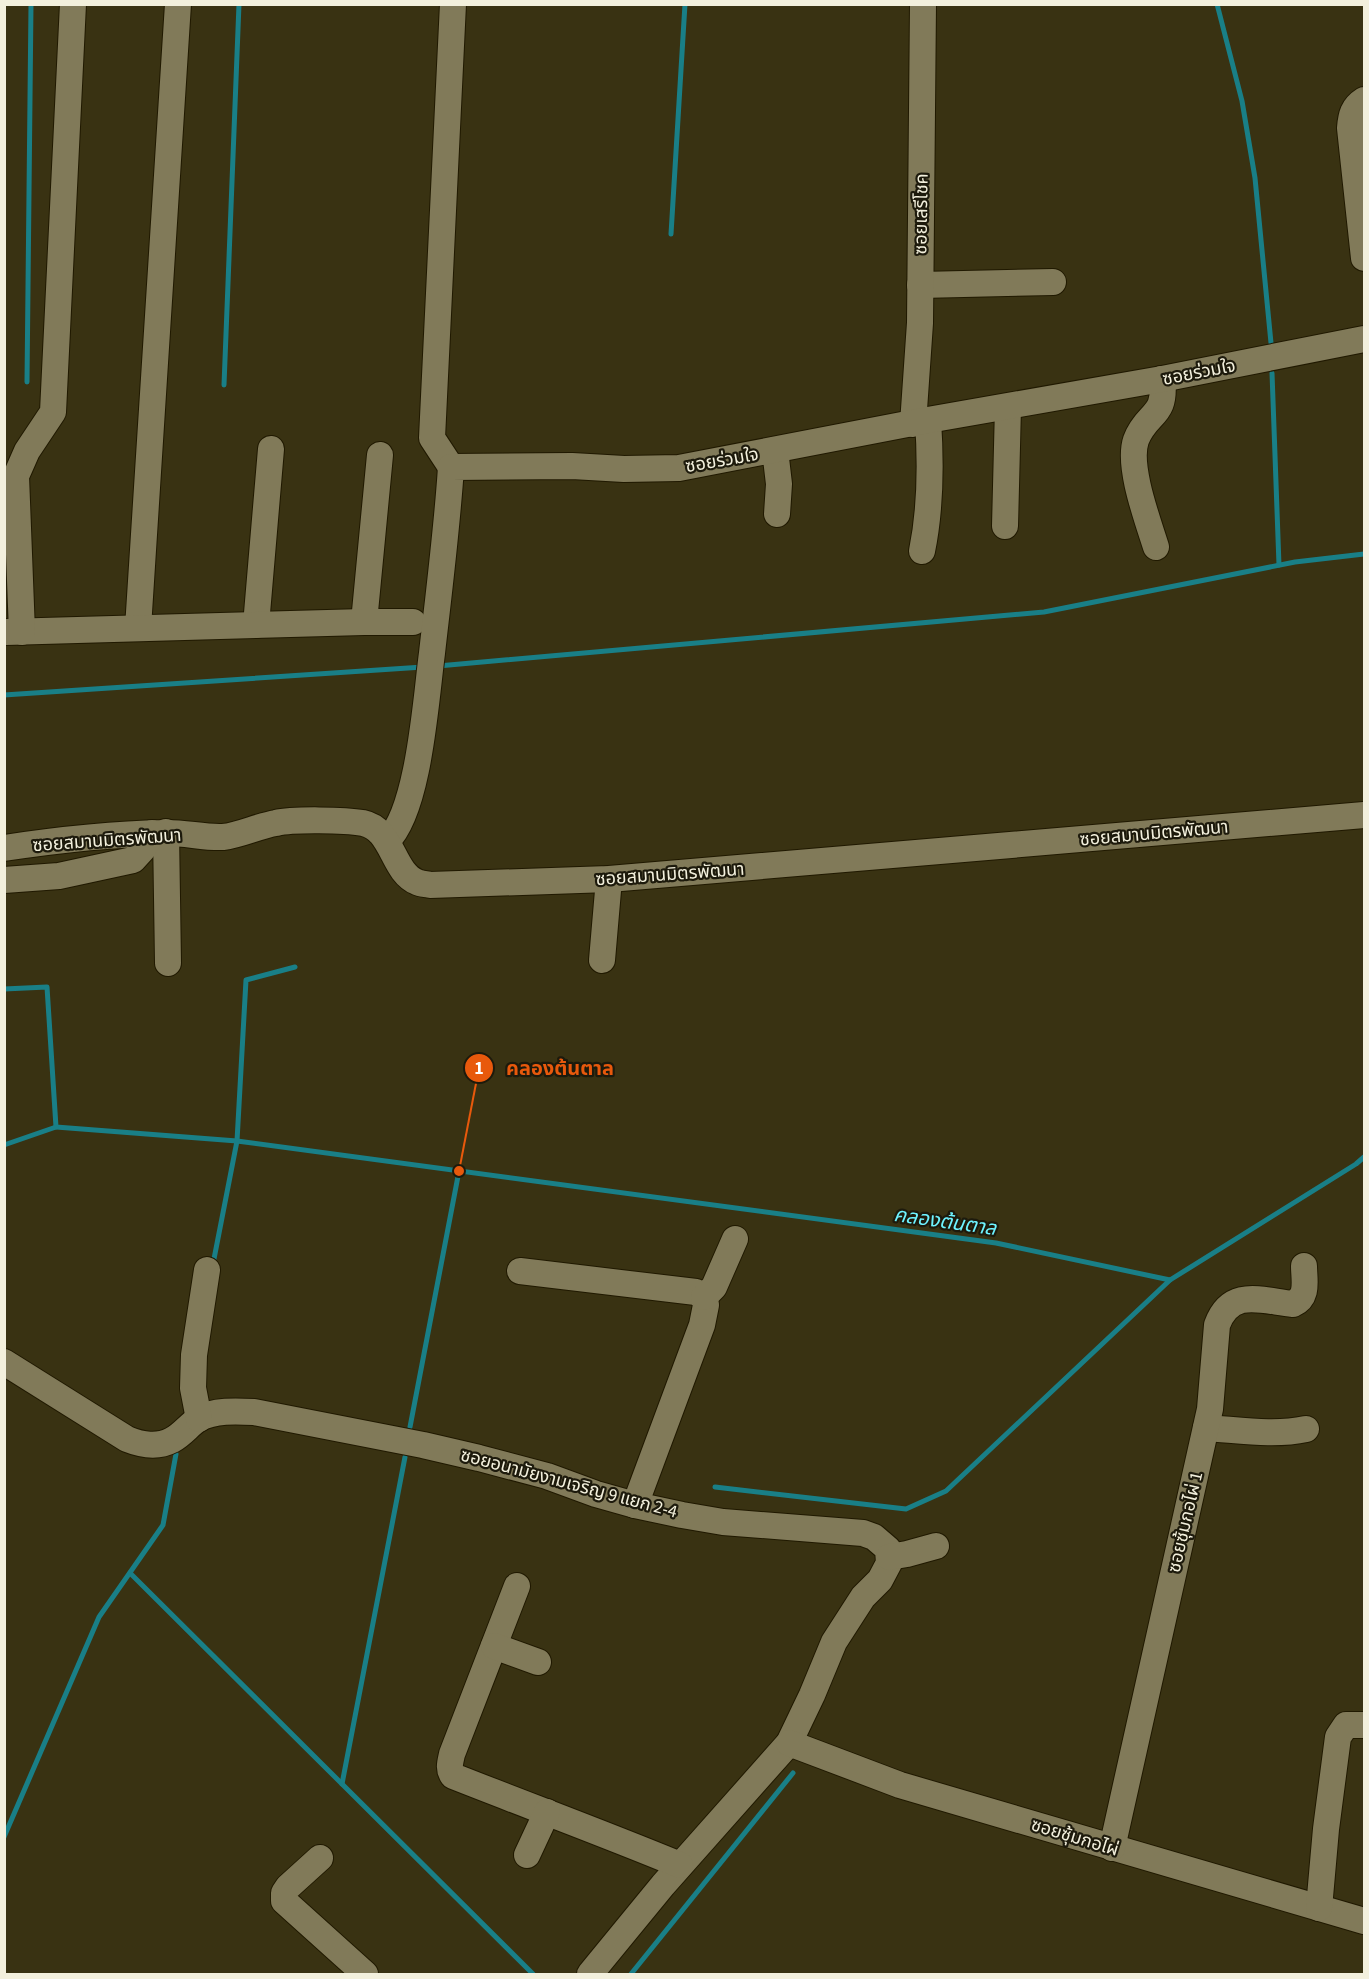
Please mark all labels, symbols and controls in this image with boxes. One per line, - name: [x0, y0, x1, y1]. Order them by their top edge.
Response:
- street label: ซอยเสรีโชค: [908, 173, 935, 255]
- street label: ซอยร่วมใจ: [1160, 353, 1238, 392]
- street label: ซอยร่วมใจ: [683, 442, 761, 479]
- street label: ซอยสมานมิตรพัฒนา: [1079, 815, 1229, 852]
- street label: ซอยสมานมิตรพัฒนา: [32, 823, 182, 858]
- street label: ซอยสมานมิตรพัฒนา: [595, 857, 745, 892]
- callout: คลองต้นตาล: [464, 1049, 626, 1087]
- text: คลองต้นตาล: [506, 1055, 614, 1083]
- text: 1: [474, 1056, 484, 1081]
- water label: คลองต้นตาล: [892, 1201, 998, 1243]
- street label: ซอยอนามัยงามเจริญ 9 แยก 2-4: [458, 1442, 680, 1524]
- street label: ซอยซุ้มกอไผ่ 1: [1162, 1469, 1209, 1575]
- street label: ซอยซุ้มกอไผ่: [1028, 1812, 1122, 1863]

